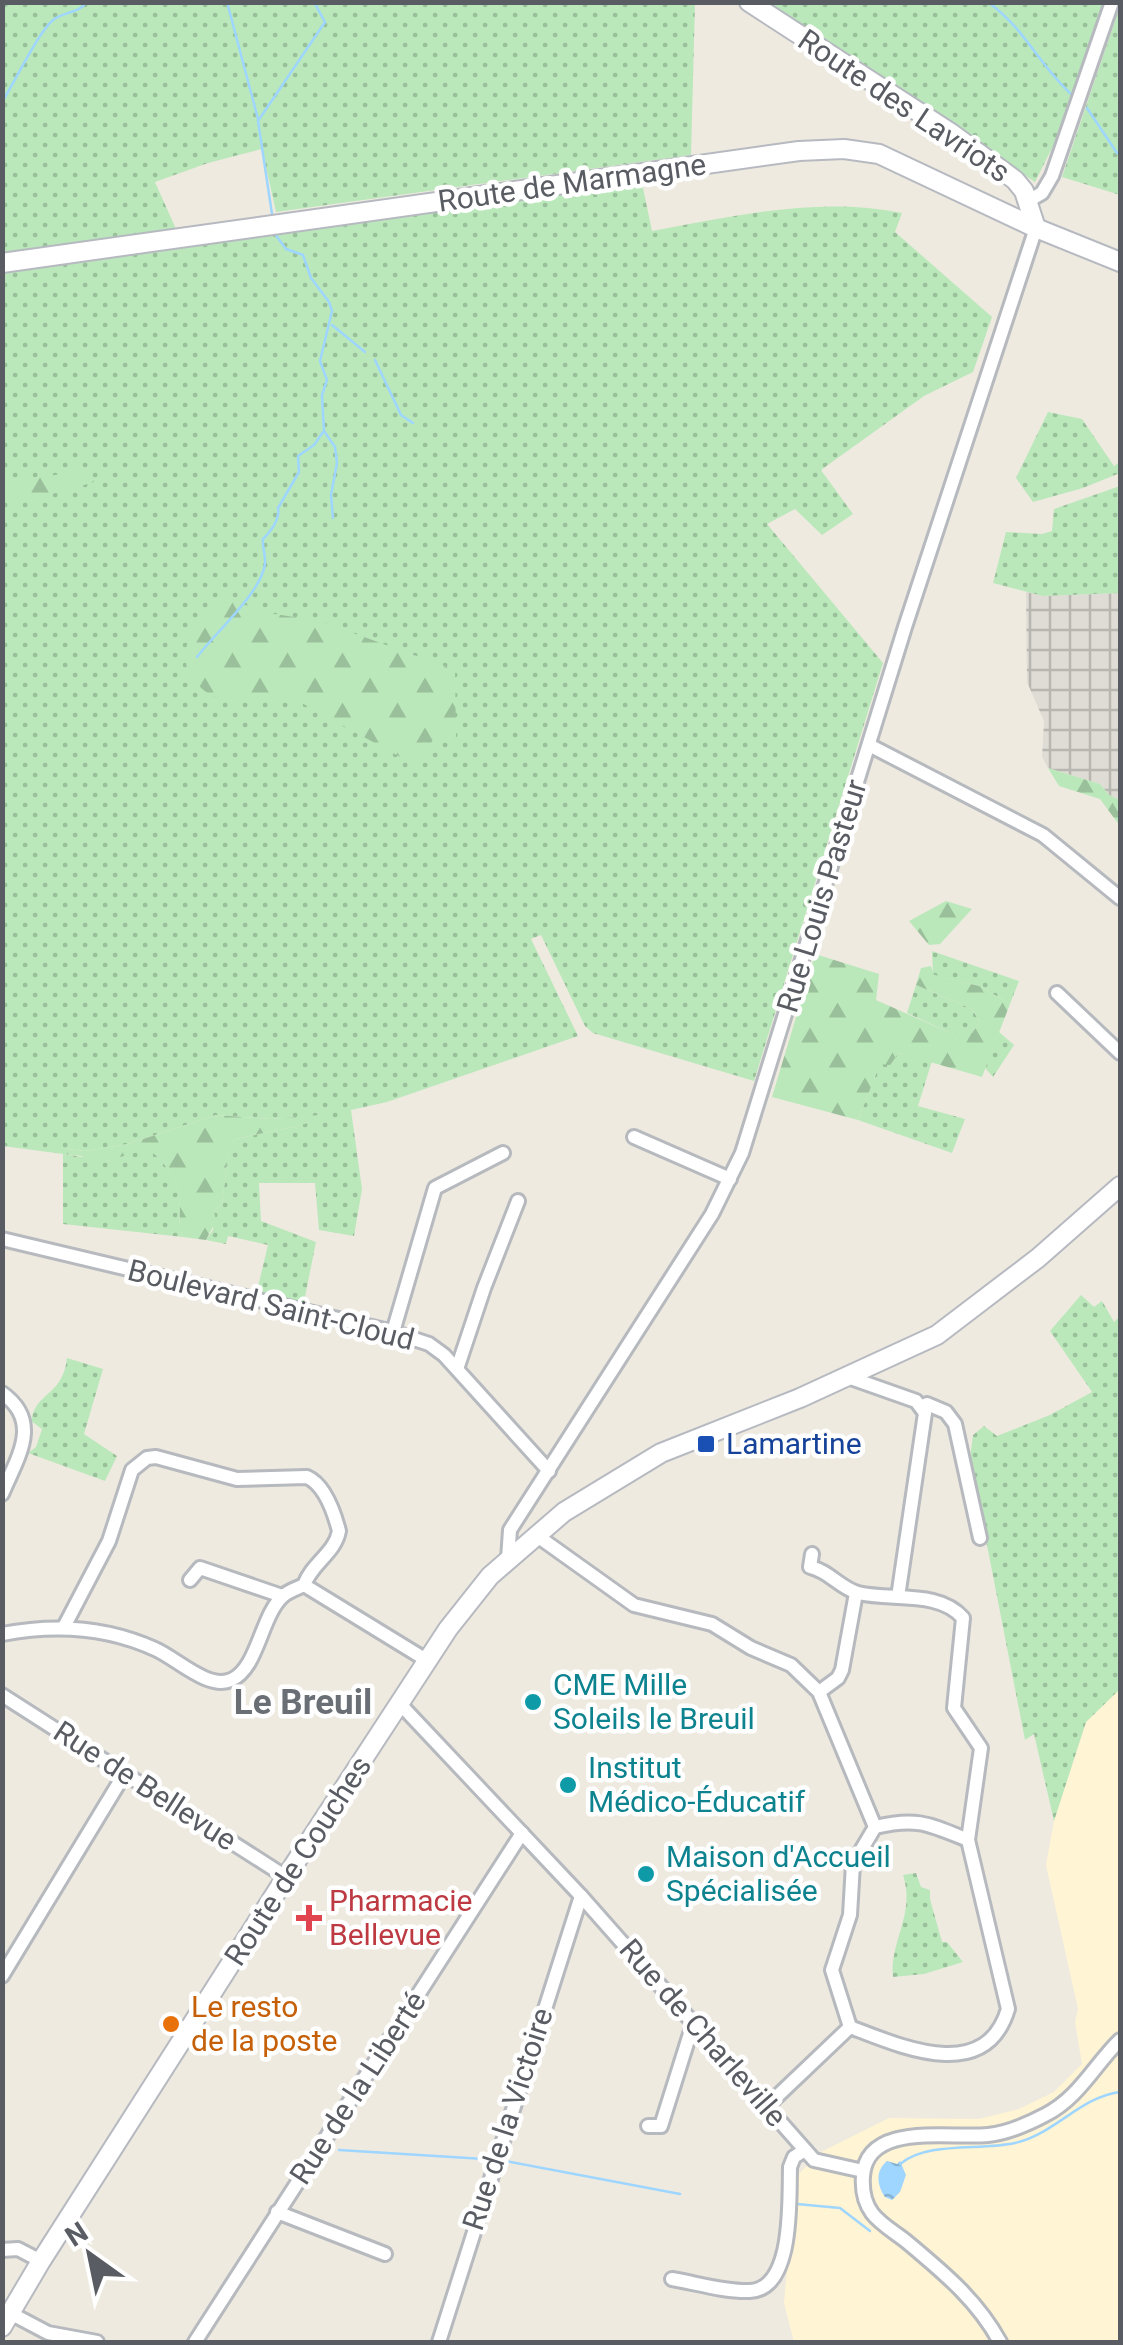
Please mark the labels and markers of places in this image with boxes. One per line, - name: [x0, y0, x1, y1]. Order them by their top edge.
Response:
- place label: Lamartine: [726, 1426, 862, 1461]
- marker: Lamartine: [695, 1433, 717, 1455]
- place label: CME Mille Soleils le Breuil: [553, 1667, 755, 1736]
- marker: CME Mille Soleils le Breuil: [522, 1691, 544, 1713]
- place label: Institut Médico-Éducatif: [588, 1750, 806, 1819]
- marker: Institut Médico-Éducatif: [557, 1774, 579, 1796]
- place label: Maison d'Accueil Spécialisée: [666, 1839, 891, 1908]
- marker: Maison d'Accueil Spécialisée: [635, 1863, 657, 1885]
- place label: Pharmacie Bellevue: [329, 1883, 472, 1952]
- marker: Pharmacie Bellevue: [298, 1907, 320, 1929]
- place label: Le resto de la poste: [191, 1989, 337, 2058]
- marker: Le resto de la poste: [160, 2013, 182, 2035]

